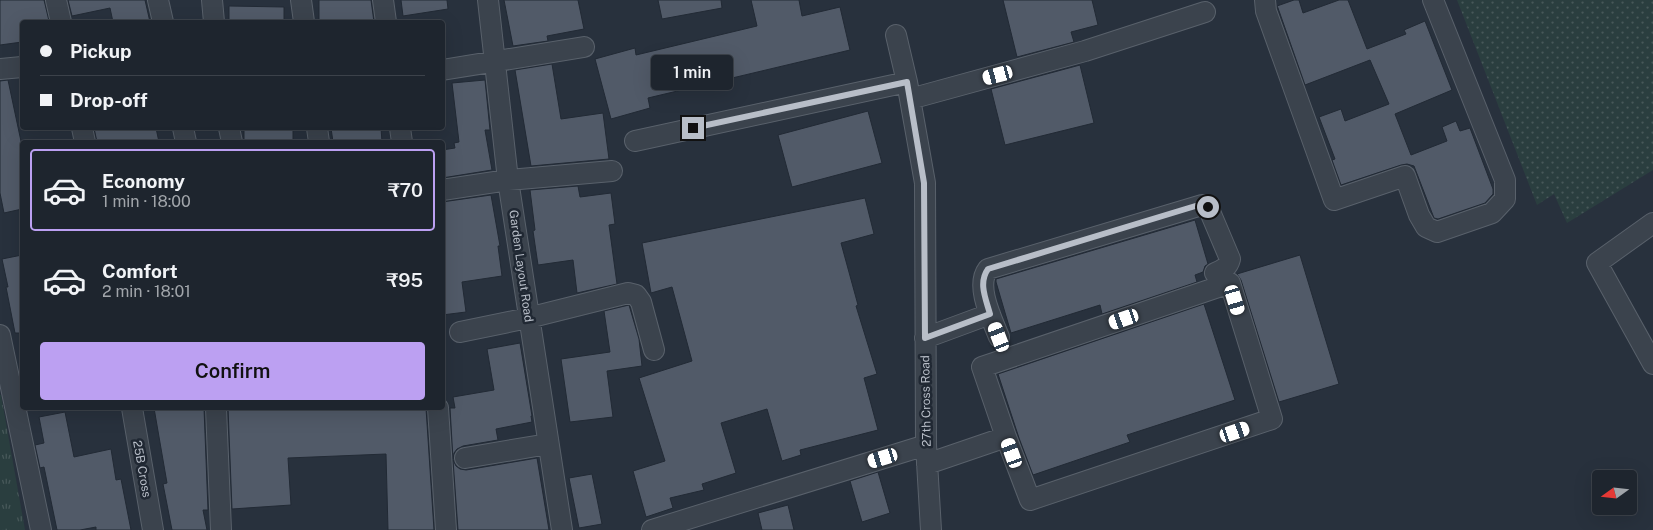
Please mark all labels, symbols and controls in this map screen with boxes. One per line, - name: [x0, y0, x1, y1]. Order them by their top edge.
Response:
- text: Pickup: [70, 40, 132, 62]
- callout: 1 min: [652, 56, 734, 90]
- text: 1 min: [673, 63, 711, 82]
- car: [981, 64, 1014, 86]
- text: Drop-off: [70, 89, 147, 111]
- route end: [682, 117, 704, 139]
- icon: car: [42, 168, 87, 213]
- text: Economy: [102, 170, 185, 192]
- text: ₹70: [388, 179, 423, 201]
- text: 1 min · 18:00: [102, 192, 191, 211]
- route start: [1197, 196, 1219, 218]
- street label: Garden Layout Road: [506, 209, 536, 323]
- icon: car: [42, 258, 87, 303]
- text: Comfort: [102, 260, 178, 282]
- text: ₹95: [387, 269, 423, 291]
- text: 2 min · 18:01: [102, 282, 191, 301]
- car: [1223, 283, 1246, 317]
- car: [1107, 307, 1140, 331]
- car: [986, 320, 1011, 354]
- button: Confirm: [40, 342, 425, 400]
- street label: 27th Cross Road: [918, 355, 934, 447]
- car: [1218, 420, 1251, 444]
- car: [999, 436, 1024, 470]
- street label: 25B Cross: [130, 439, 154, 499]
- car: [866, 446, 899, 470]
- north arrow: [1592, 470, 1638, 515]
- map controls: [1592, 470, 1637, 515]

